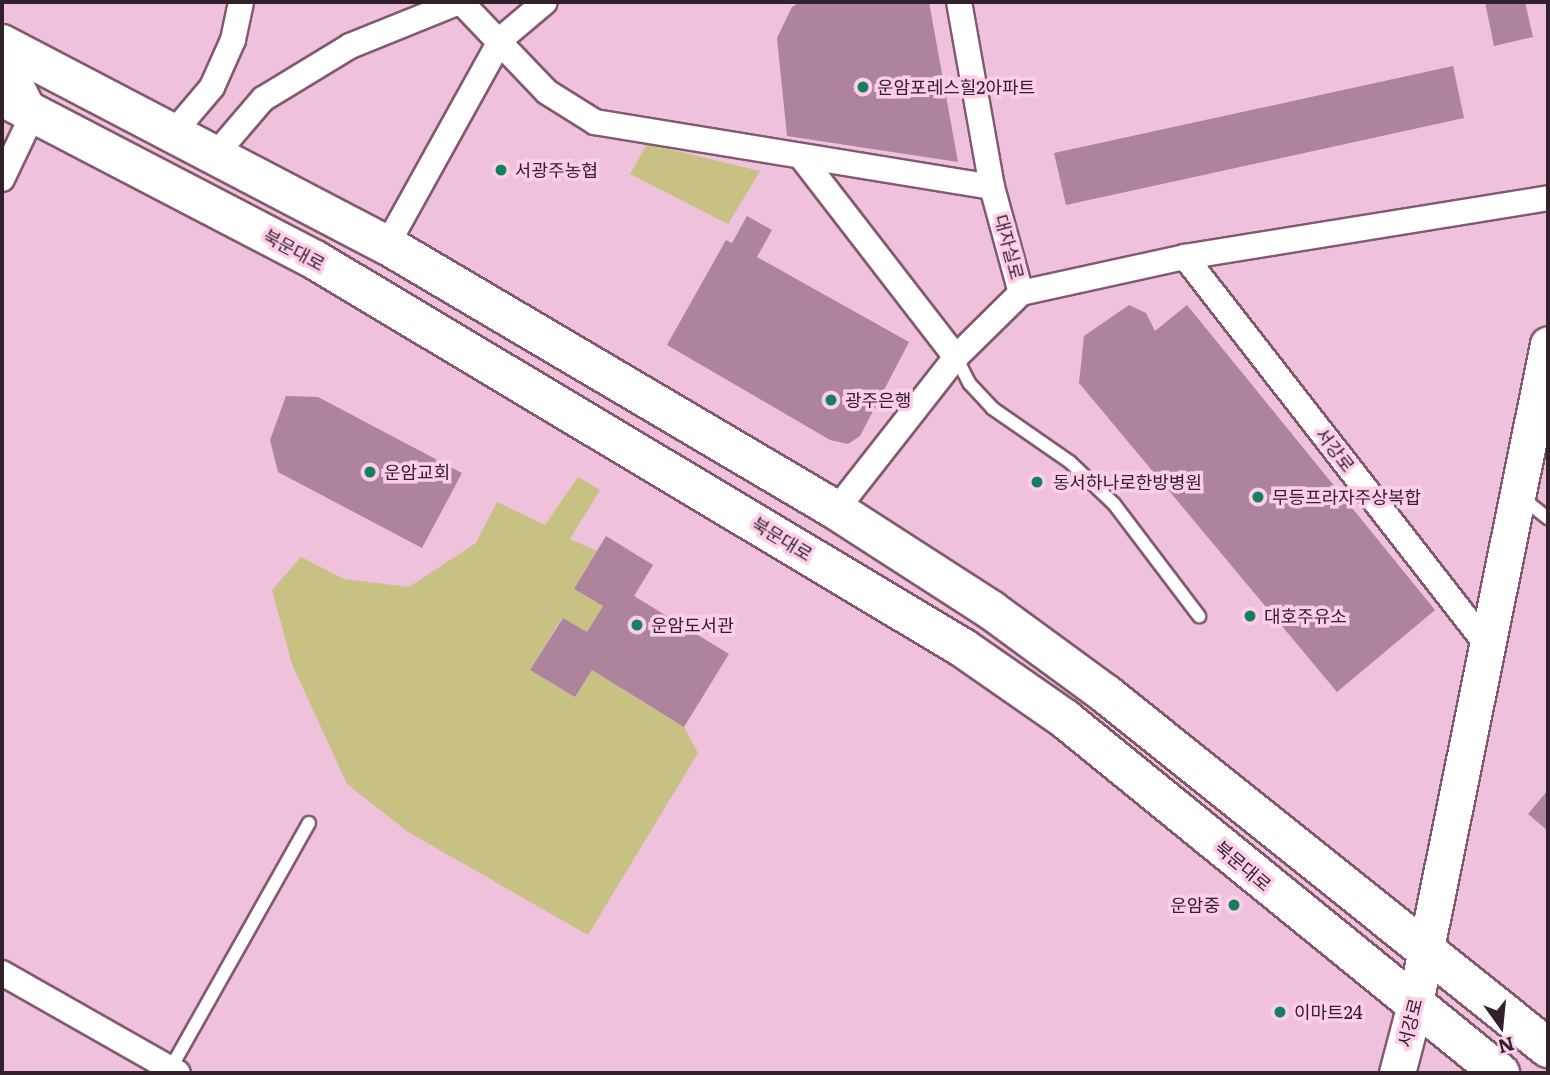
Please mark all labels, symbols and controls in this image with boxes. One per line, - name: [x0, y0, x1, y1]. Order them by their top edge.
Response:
- place label: 운암포레스힐2아파트: [877, 76, 1035, 98]
- marker: 운암포레스힐2아파트: [855, 79, 871, 95]
- place label: 서광주농협: [515, 159, 598, 181]
- marker: 서광주농협: [493, 162, 509, 178]
- street label: 대자실로: [990, 212, 1028, 282]
- street label: 북문대로: [260, 225, 328, 275]
- place label: 광주은행: [845, 389, 911, 411]
- marker: 광주은행: [823, 392, 839, 408]
- street label: 서강로: [1311, 424, 1359, 476]
- place label: 운암교회: [384, 461, 450, 483]
- marker: 운암교회: [362, 464, 378, 480]
- place label: 동서하나로한방병원: [1053, 471, 1202, 493]
- marker: 동서하나로한방병원: [1027, 472, 1047, 492]
- place label: 무등프라자주상복합: [1272, 486, 1421, 508]
- marker: 무등프라자주상복합: [1250, 489, 1266, 505]
- street label: 북문대로: [748, 513, 816, 565]
- place label: 대호주유소: [1264, 605, 1347, 627]
- marker: 대호주유소: [1242, 608, 1258, 624]
- place label: 운암도서관: [651, 614, 734, 636]
- marker: 운암도서관: [629, 617, 645, 633]
- street label: 북문대로: [1211, 836, 1275, 896]
- place label: 운암중: [1170, 894, 1220, 916]
- marker: 운암중: [1226, 897, 1242, 913]
- north arrow: [1466, 991, 1536, 1061]
- street label: 서강로: [1394, 996, 1426, 1050]
- place label: 이마트24: [1294, 1001, 1363, 1023]
- marker: 이마트24: [1272, 1004, 1288, 1020]
- text: N: [1495, 1031, 1518, 1062]

